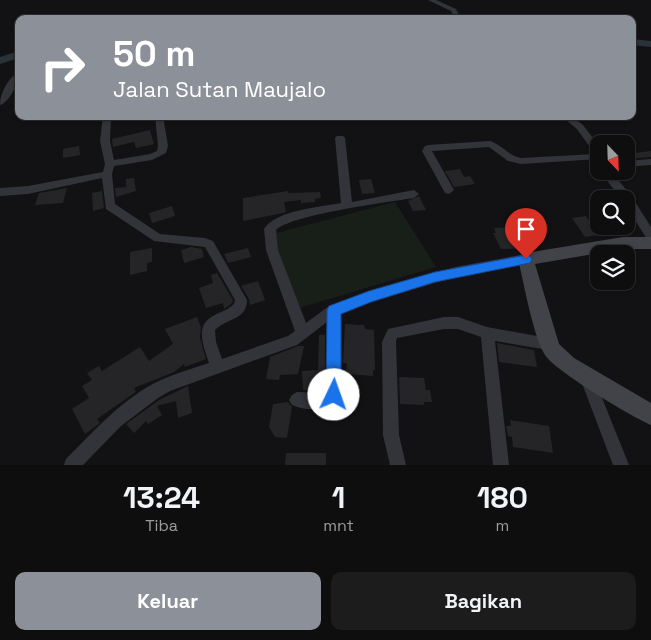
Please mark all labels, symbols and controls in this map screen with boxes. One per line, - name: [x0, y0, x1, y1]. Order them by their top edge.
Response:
- text: 50 m: [113, 32, 195, 76]
- icon: right: [30, 35, 95, 100]
- text: Jalan Sutan Maujalo: [113, 75, 326, 103]
- north arrow: [590, 135, 635, 180]
- map controls: [590, 135, 635, 290]
- button: search: [590, 190, 635, 235]
- pin: [505, 208, 547, 259]
- icon: arrive: [512, 215, 540, 243]
- button: layers: [590, 245, 635, 290]
- position arrow: [307, 368, 359, 420]
- text: 13:24: [123, 478, 200, 517]
- text: 1: [332, 478, 345, 517]
- text: 180: [477, 478, 528, 517]
- text: Tiba: [145, 515, 178, 536]
- text: mnt: [323, 515, 354, 536]
- text: m: [496, 515, 509, 536]
- button: Keluar: [15, 572, 321, 630]
- button: Bagikan: [331, 572, 636, 630]

